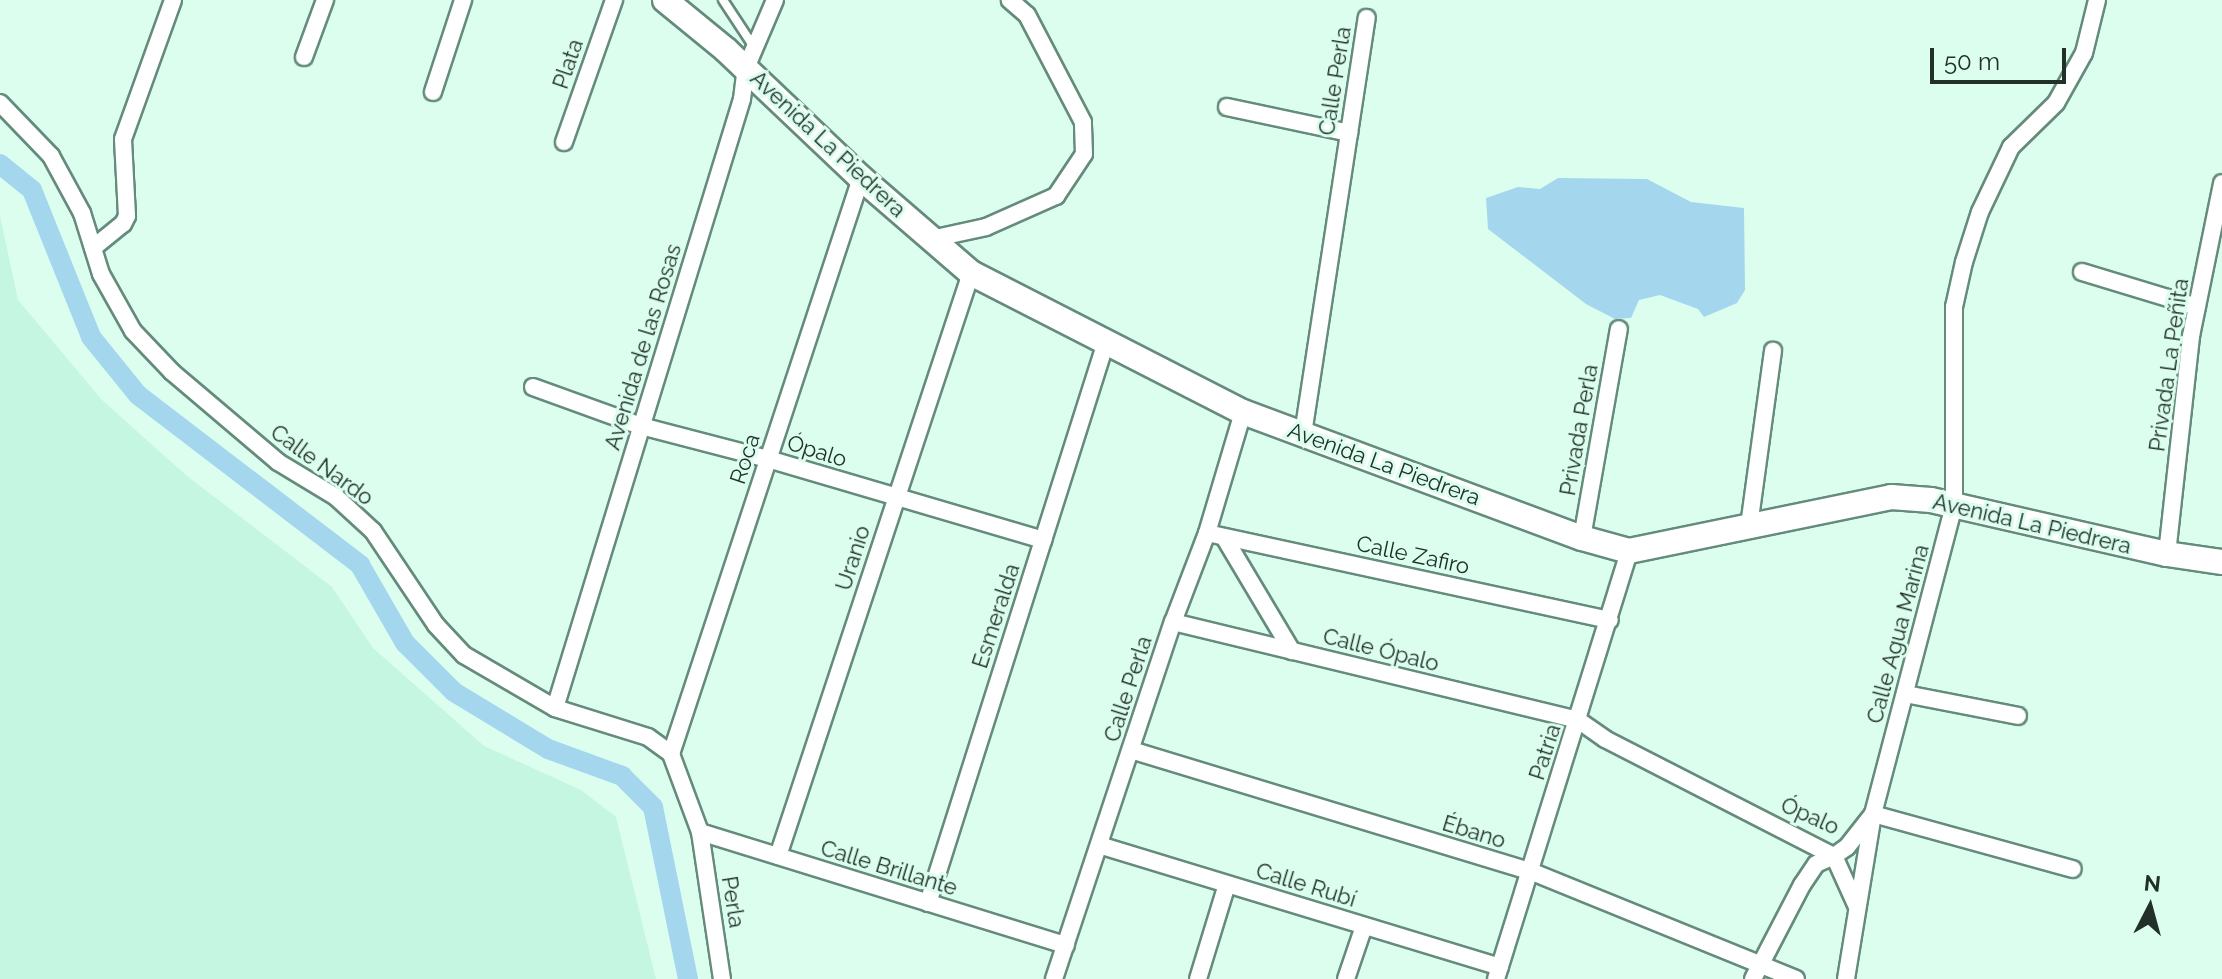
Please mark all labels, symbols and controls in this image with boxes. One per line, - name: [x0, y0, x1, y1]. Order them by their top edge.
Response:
- street label: Calle Perla: [1313, 25, 1357, 137]
- scale bar: [1934, 32, 2070, 82]
- street label: Plata: [547, 36, 589, 92]
- text: 50 m: [1944, 47, 2000, 76]
- street label: Avenida La Piedrera: [745, 65, 911, 223]
- street label: Avenida de las Rosas: [599, 241, 687, 453]
- street label: Privada La Peñita: [2144, 277, 2194, 453]
- street label: Privada Perla: [1554, 362, 1604, 498]
- street label: Avenida La Piedrera: [1284, 417, 1484, 511]
- street label: Calle Nardo: [265, 419, 379, 511]
- street label: Ópalo: [784, 429, 850, 473]
- street label: Roca: [725, 431, 765, 487]
- street label: Avenida La Piedrera: [1930, 488, 2134, 560]
- street label: Uranio: [830, 522, 876, 594]
- street label: Calle Zafiro: [1354, 530, 1472, 580]
- street label: Calle Agua Marina: [1861, 541, 1935, 727]
- street label: Esmeralda: [967, 560, 1025, 672]
- street label: Calle Ópalo: [1320, 623, 1442, 677]
- street label: Calle Perla: [1099, 633, 1157, 745]
- street label: Patria: [1524, 721, 1566, 783]
- street label: Ópalo: [1777, 792, 1843, 840]
- street label: Ébano: [1439, 810, 1509, 854]
- street label: Calle Brillante: [817, 835, 961, 901]
- street label: Calle Rubí: [1253, 857, 1359, 913]
- north arrow: [2110, 867, 2190, 947]
- text: N: [2143, 869, 2162, 897]
- street label: Perla: [716, 874, 750, 930]

